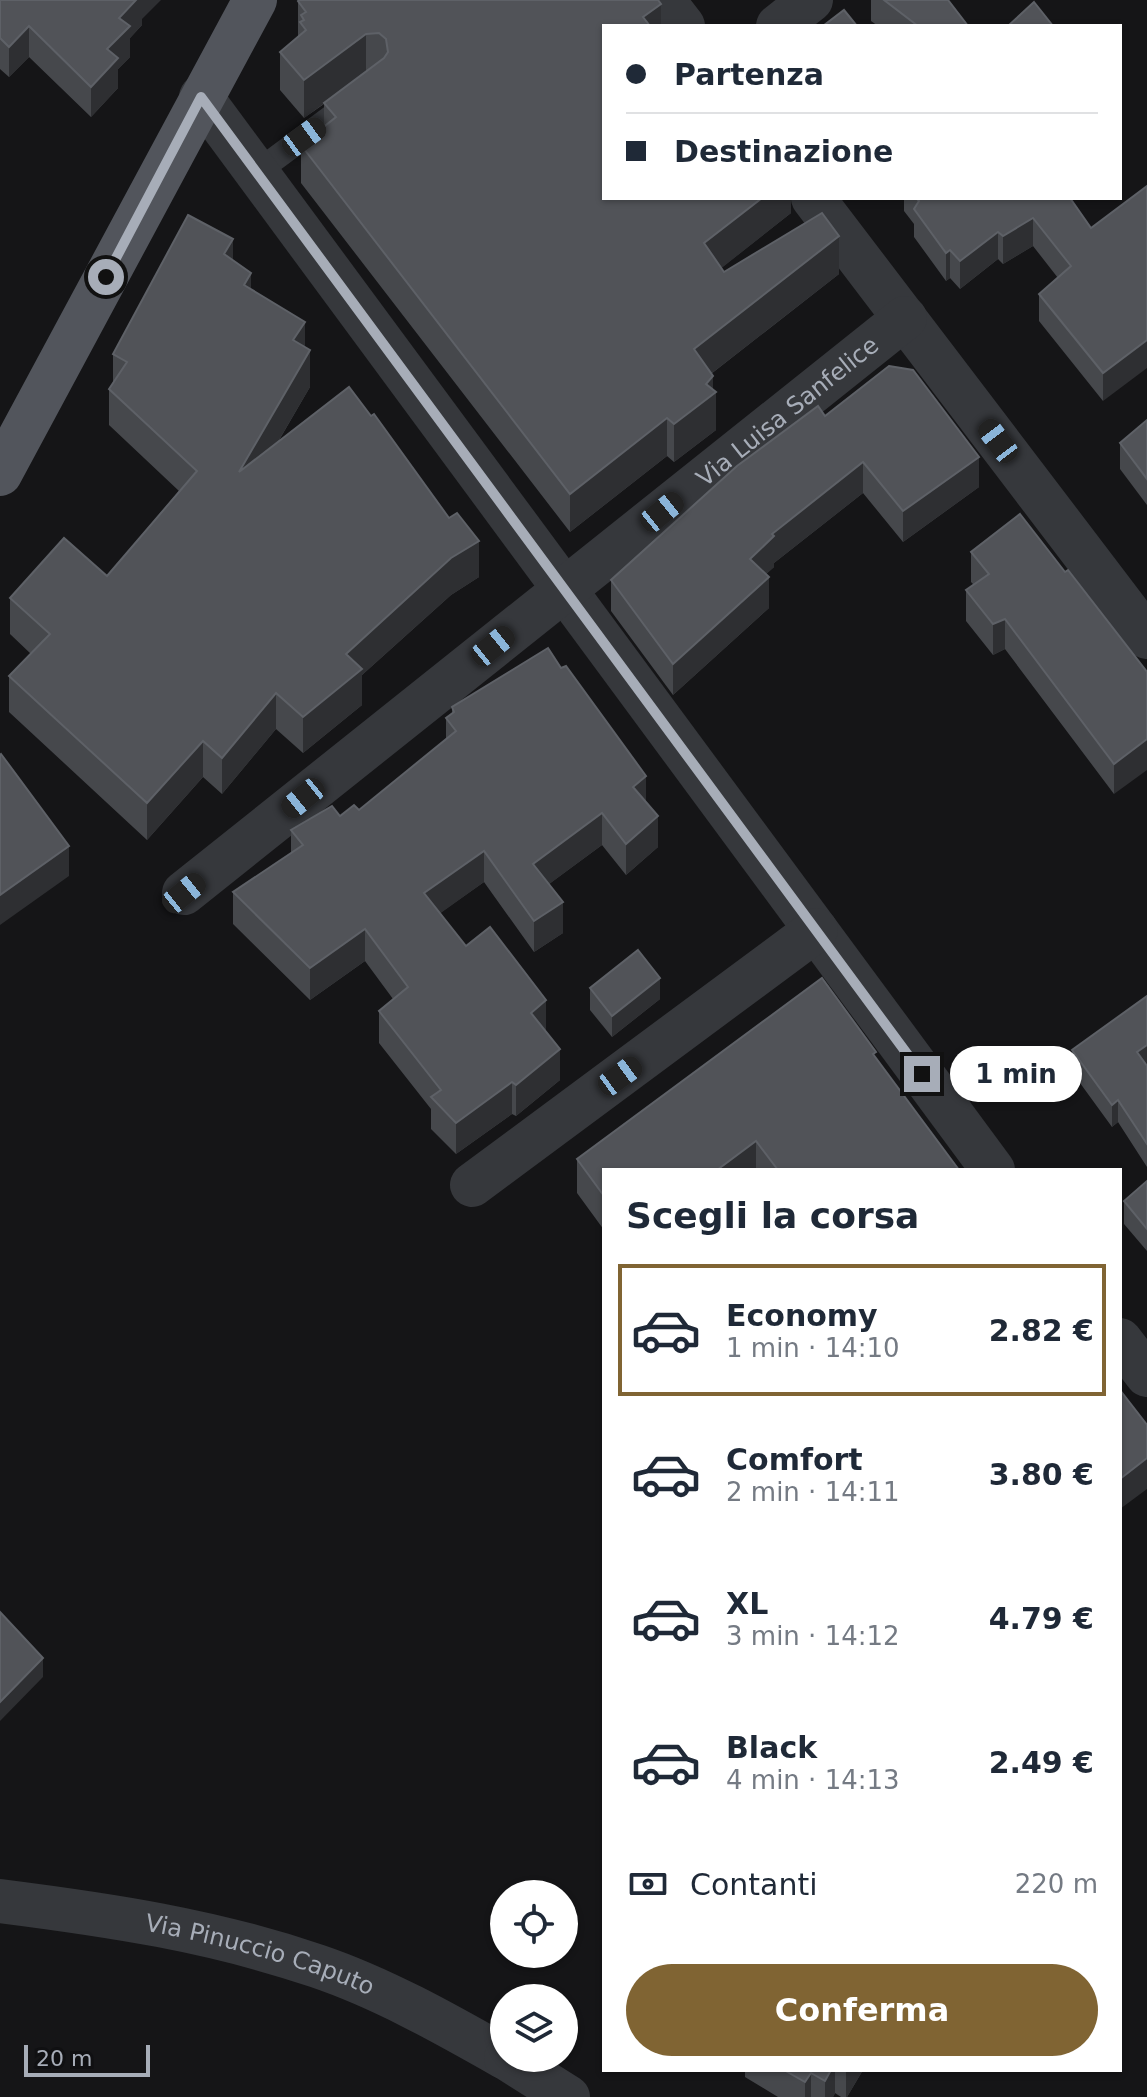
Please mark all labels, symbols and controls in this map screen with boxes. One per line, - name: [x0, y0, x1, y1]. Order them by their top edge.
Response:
- text: Partenza: [674, 57, 824, 92]
- car: [278, 113, 330, 161]
- text: Destinazione: [674, 134, 893, 169]
- route start: [88, 259, 124, 295]
- street label: Via Luisa Sanfelice: [691, 331, 884, 493]
- car: [974, 415, 1022, 467]
- car: [636, 488, 688, 536]
- car: [467, 622, 519, 670]
- car: [277, 774, 329, 822]
- car: [158, 869, 210, 917]
- callout: 1 min: [950, 1046, 1082, 1102]
- car: [594, 1052, 646, 1100]
- route end: [904, 1056, 940, 1092]
- text: 1 min: [975, 1059, 1057, 1089]
- text: Scegli la corsa: [626, 1195, 919, 1236]
- icon: car: [630, 1294, 702, 1366]
- text: Economy: [726, 1298, 878, 1333]
- text: 2.82 €: [989, 1313, 1094, 1348]
- text: 1 min · 14:10: [726, 1333, 900, 1363]
- icon: car: [630, 1438, 702, 1510]
- text: Comfort: [726, 1442, 863, 1477]
- text: 3.80 €: [989, 1457, 1094, 1492]
- text: 2 min · 14:11: [726, 1477, 900, 1507]
- icon: car: [630, 1582, 702, 1654]
- text: XL: [726, 1586, 768, 1621]
- text: 4.79 €: [989, 1601, 1094, 1636]
- text: 3 min · 14:12: [726, 1621, 900, 1651]
- icon: car: [630, 1726, 702, 1798]
- text: Black: [726, 1730, 817, 1765]
- text: 2.49 €: [989, 1745, 1094, 1780]
- text: 4 min · 14:13: [726, 1765, 900, 1795]
- icon: cash: [626, 1862, 670, 1906]
- text: Contanti: [690, 1867, 818, 1902]
- text: 220 m: [1015, 1869, 1098, 1899]
- map controls: [490, 1880, 578, 2072]
- button: locate: [490, 1880, 578, 1968]
- street label: Via Pinuccio Caputo: [143, 1909, 379, 2001]
- button: Conferma: [626, 1964, 1098, 2056]
- button: layers: [490, 1984, 578, 2072]
- scale bar: [24, 2041, 150, 2077]
- text: 20 m: [36, 2046, 92, 2071]

